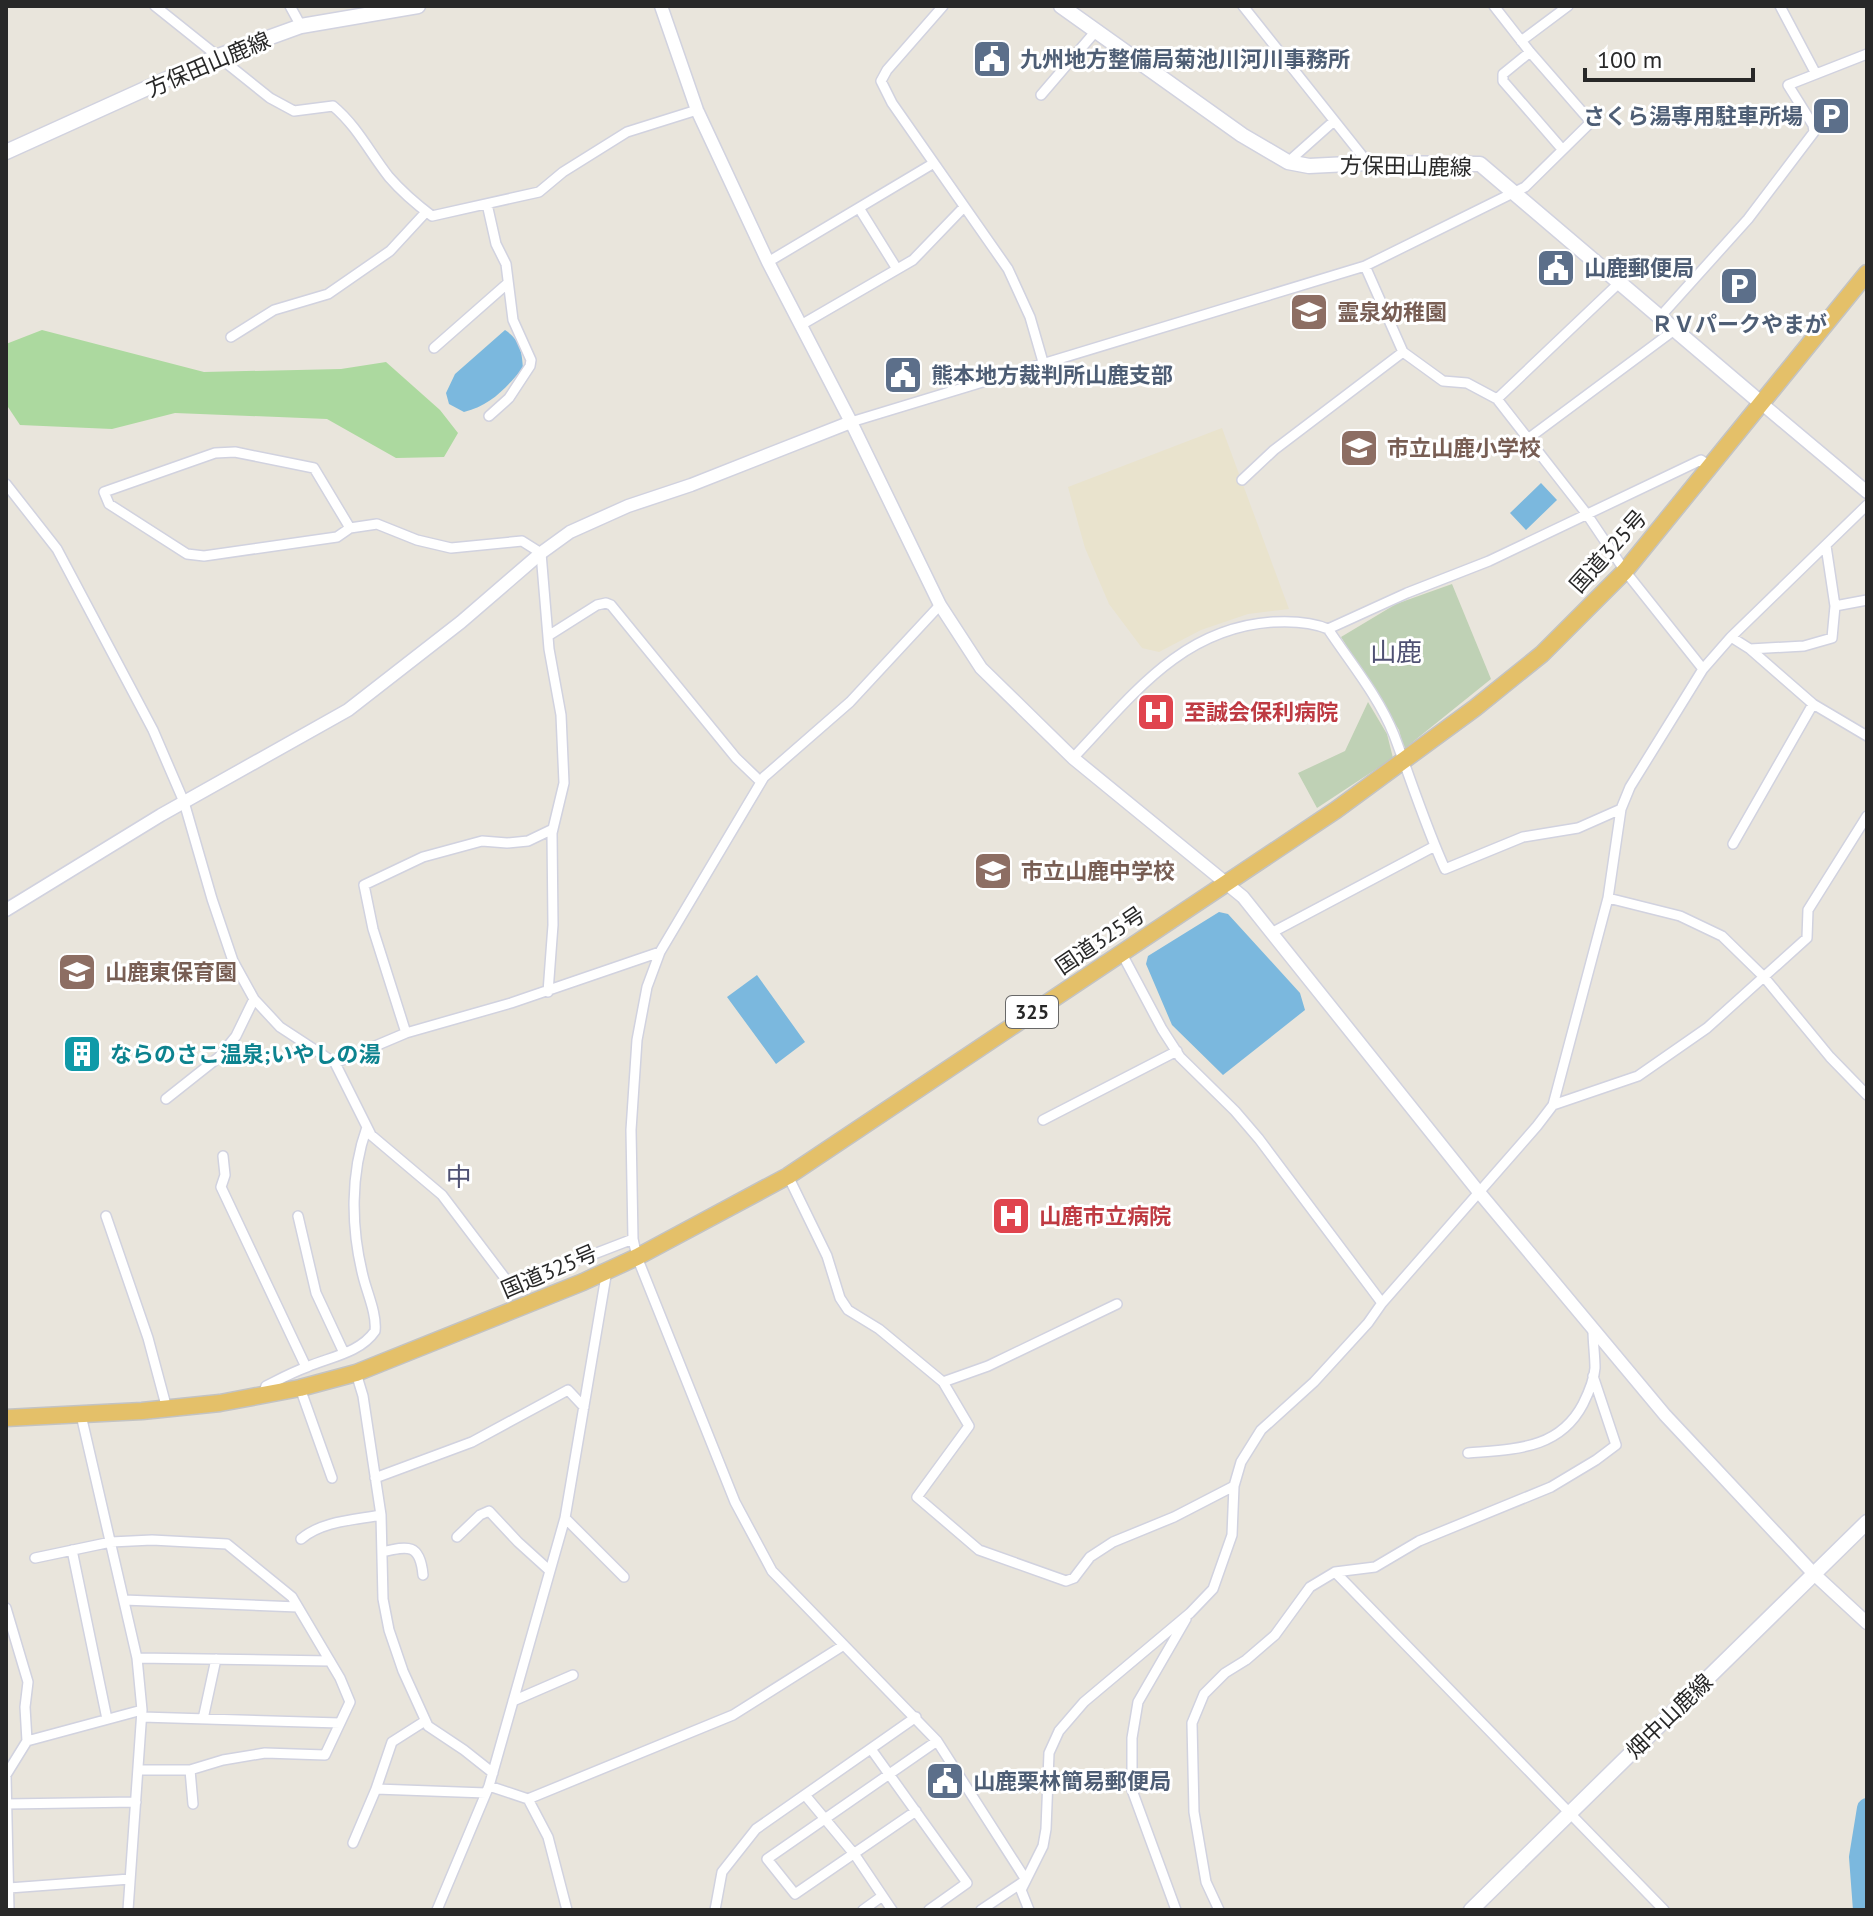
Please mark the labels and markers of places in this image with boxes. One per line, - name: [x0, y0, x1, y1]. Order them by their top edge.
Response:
- public building icon: 九州地方整備局菊池川河川事務所: [971, 38, 1013, 80]
- place label: 九州地方整備局菊池川河川事務所: [1020, 45, 1350, 73]
- parking icon: さくら湯専用駐車所場: [1810, 95, 1852, 137]
- place label: さくら湯専用駐車所場: [1583, 102, 1803, 130]
- public building icon: 山鹿郵便局: [1535, 247, 1577, 289]
- place label: 山鹿郵便局: [1584, 254, 1694, 282]
- parking icon: ＲＶパークやまが: [1718, 265, 1760, 307]
- school or university icon: 霊泉幼稚園: [1288, 291, 1330, 333]
- place label: 霊泉幼稚園: [1337, 298, 1447, 326]
- place label: ＲＶパークやまが: [1651, 310, 1827, 338]
- public building icon: 熊本地方裁判所山鹿支部: [882, 354, 924, 396]
- place label: 熊本地方裁判所山鹿支部: [931, 361, 1173, 389]
- school or university icon: 市立山鹿小学校: [1338, 427, 1380, 469]
- place label: 市立山鹿小学校: [1387, 434, 1541, 462]
- hospital icon: 至誠会保利病院: [1135, 691, 1177, 733]
- place label: 至誠会保利病院: [1184, 698, 1338, 726]
- school or university icon: 市立山鹿中学校: [972, 850, 1014, 892]
- place label: 市立山鹿中学校: [1021, 857, 1175, 885]
- school or university icon: 山鹿東保育園: [56, 951, 98, 993]
- place label: 山鹿東保育園: [105, 958, 237, 986]
- building icon: ならのさこ温泉;いやしの湯: [61, 1033, 103, 1075]
- place label: ならのさこ温泉;いやしの湯: [110, 1040, 380, 1068]
- hospital icon: 山鹿市立病院: [990, 1195, 1032, 1237]
- place label: 山鹿市立病院: [1039, 1202, 1171, 1230]
- public building icon: 山鹿栗林簡易郵便局: [924, 1760, 966, 1802]
- place label: 山鹿栗林簡易郵便局: [973, 1767, 1171, 1795]

